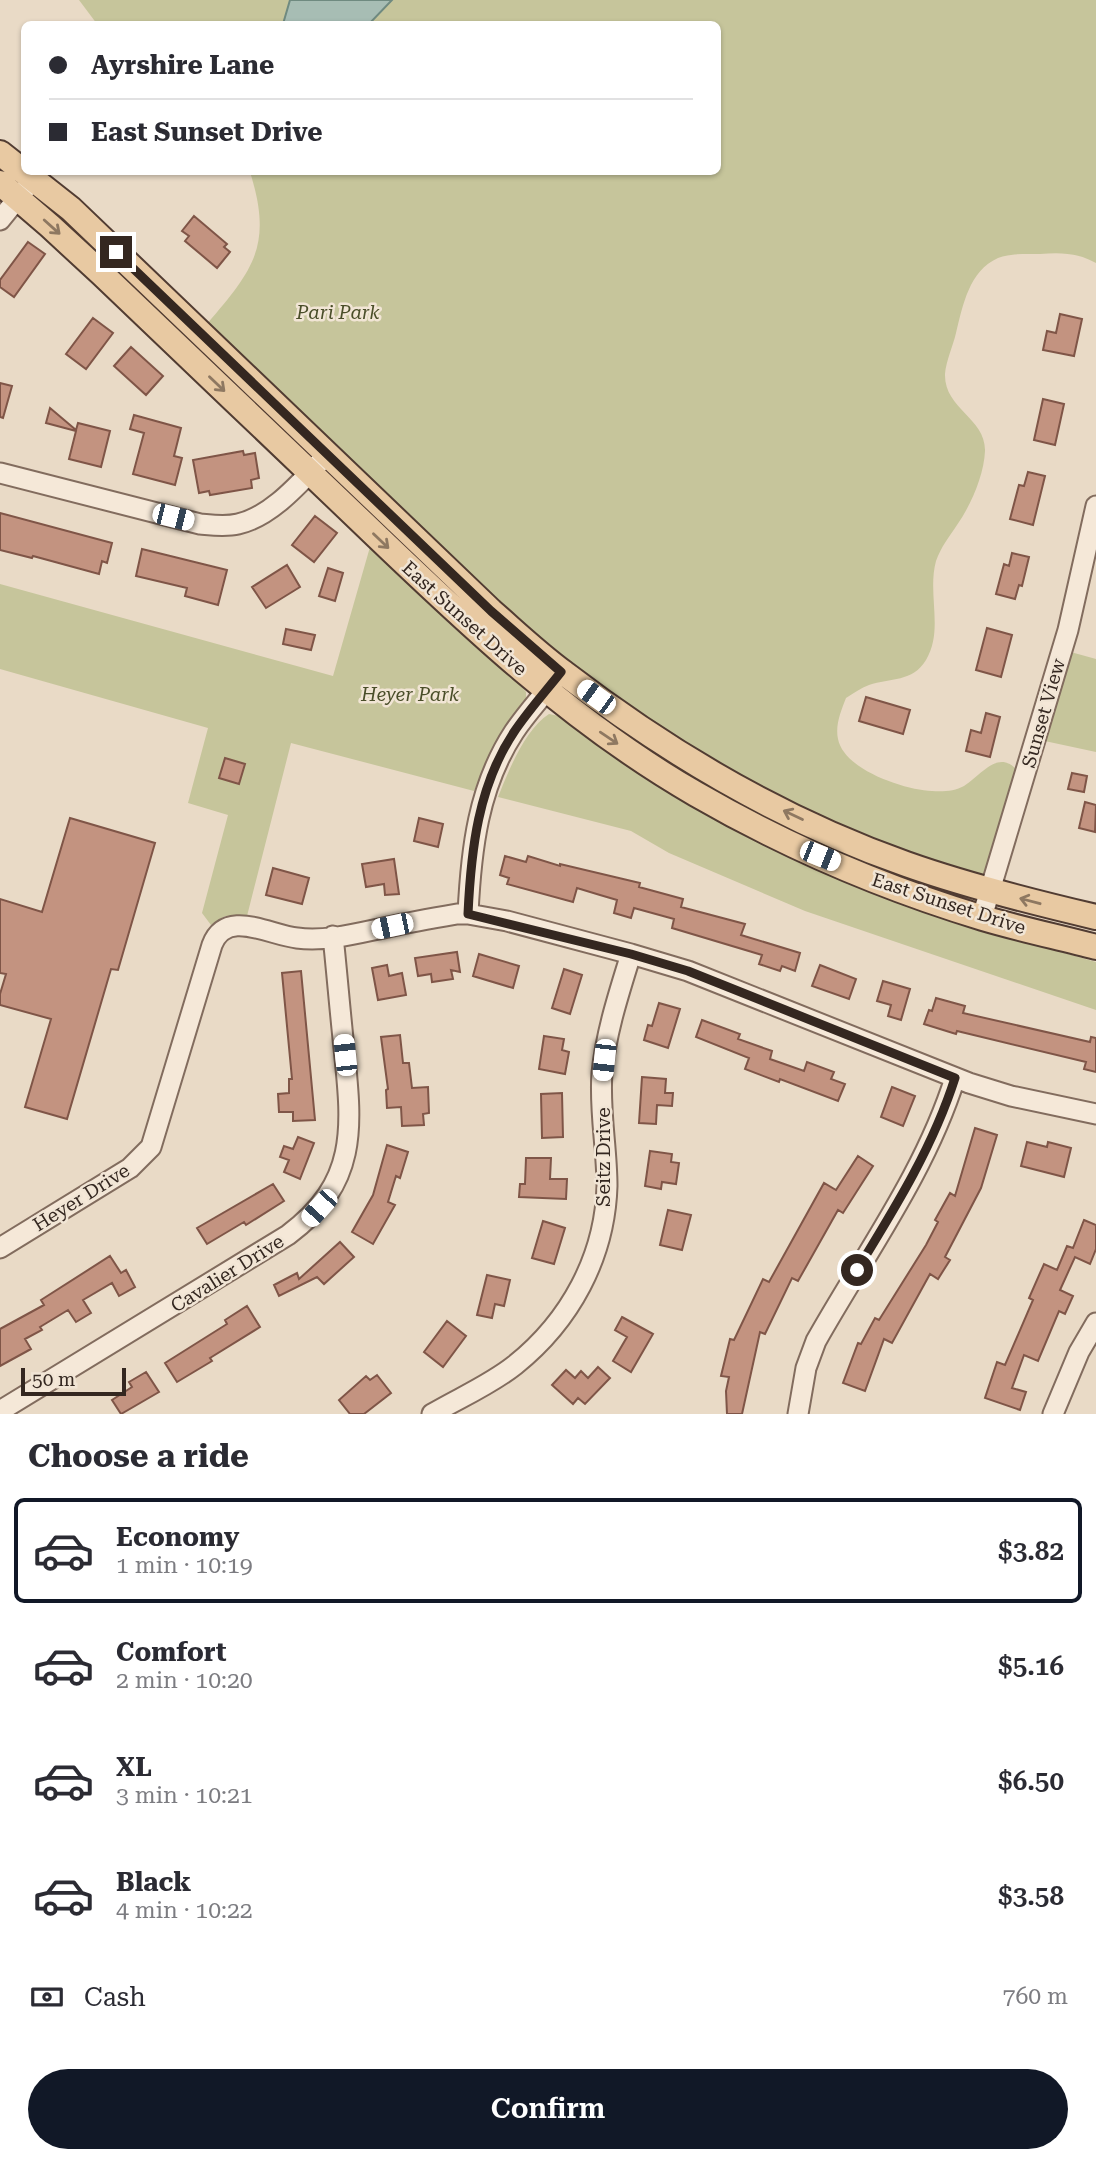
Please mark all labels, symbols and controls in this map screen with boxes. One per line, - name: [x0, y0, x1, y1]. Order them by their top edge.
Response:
- text: Ayrshire Lane: [91, 50, 274, 80]
- text: East Sunset Drive: [91, 117, 322, 147]
- one-way arrow: [43, 219, 60, 236]
- route end: [100, 236, 132, 268]
- park label: Pari Park: [295, 301, 380, 324]
- one-way arrow: [208, 376, 226, 392]
- car: [151, 502, 196, 532]
- one-way arrow: [373, 533, 390, 550]
- street label: East Sunset Drive: [397, 556, 532, 681]
- street label: Sunset View: [1017, 656, 1070, 770]
- car: [573, 676, 620, 718]
- park label: Heyer Park: [360, 683, 460, 706]
- one-way arrow: [598, 731, 618, 745]
- one-way arrow: [783, 808, 804, 822]
- car: [797, 838, 844, 874]
- street label: East Sunset Drive: [869, 868, 1029, 939]
- one-way arrow: [1019, 894, 1042, 907]
- car: [370, 911, 415, 941]
- car: [333, 1033, 358, 1077]
- car: [592, 1038, 617, 1082]
- street label: Seitz Drive: [592, 1107, 615, 1207]
- street label: Heyer Drive: [29, 1159, 134, 1236]
- car: [298, 1185, 341, 1231]
- street label: Cavalier Drive: [166, 1229, 288, 1317]
- route start: [841, 1254, 873, 1286]
- scale bar: [21, 1365, 126, 1397]
- text: 50 m: [32, 1368, 75, 1391]
- text: Choose a ride: [28, 1437, 249, 1475]
- icon: car: [32, 1519, 95, 1582]
- text: Economy: [116, 1522, 239, 1552]
- text: $3.82: [998, 1536, 1064, 1566]
- text: 1 min · 10:19: [116, 1552, 253, 1579]
- icon: car: [32, 1634, 95, 1697]
- text: Comfort: [116, 1637, 226, 1667]
- text: $5.16: [998, 1651, 1064, 1681]
- text: 2 min · 10:20: [116, 1667, 253, 1694]
- icon: car: [32, 1749, 95, 1812]
- text: XL: [116, 1752, 152, 1782]
- text: $6.50: [998, 1766, 1064, 1796]
- text: 3 min · 10:21: [116, 1782, 253, 1809]
- icon: car: [32, 1864, 95, 1927]
- text: Black: [116, 1867, 191, 1897]
- text: $3.58: [998, 1881, 1064, 1911]
- text: 4 min · 10:22: [116, 1897, 253, 1924]
- icon: cash: [28, 1978, 66, 2016]
- text: Cash: [84, 1982, 146, 2012]
- text: 760 m: [1003, 1983, 1068, 2010]
- button: Confirm: [28, 2069, 1068, 2149]

